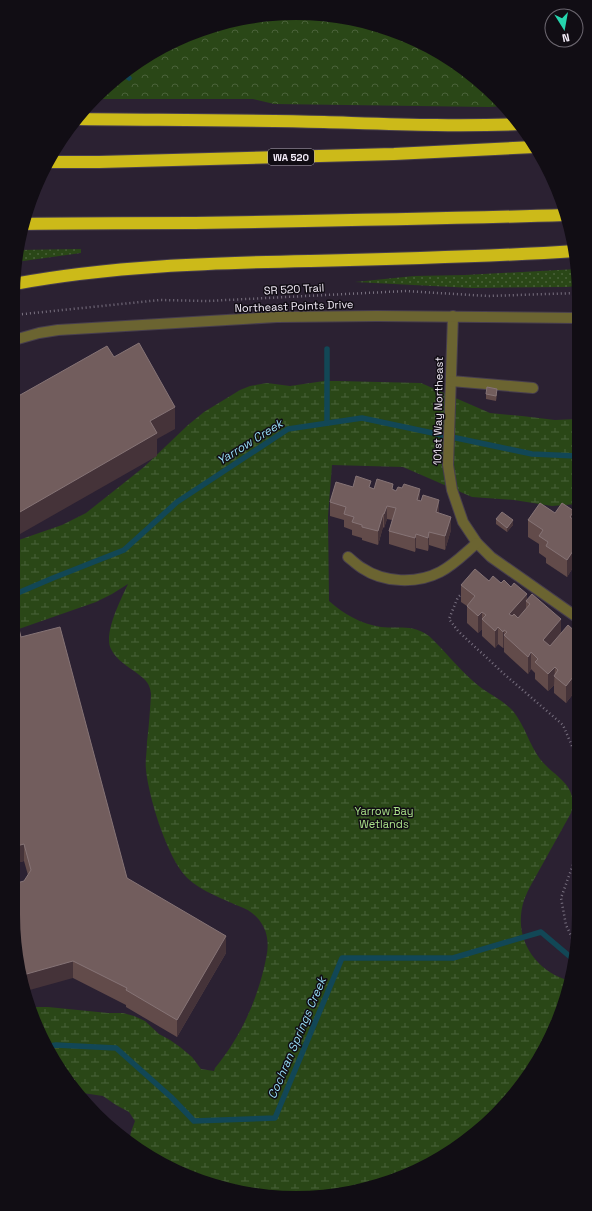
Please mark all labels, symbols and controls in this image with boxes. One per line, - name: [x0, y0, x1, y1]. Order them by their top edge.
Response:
- north arrow: [544, 8, 584, 48]
- text: N: [561, 30, 571, 45]
- road number: WA 520: [268, 149, 314, 165]
- street label: SR 520 Trail: [263, 280, 325, 298]
- street label: Northeast Points Drive: [234, 297, 354, 315]
- street label: 101st Way Northeast: [430, 357, 446, 465]
- water label: Yarrow Creek: [214, 415, 287, 469]
- park label: Yarrow Bay Wetlands: [355, 804, 413, 831]
- water label: Cochran Springs Creek: [264, 973, 331, 1101]

